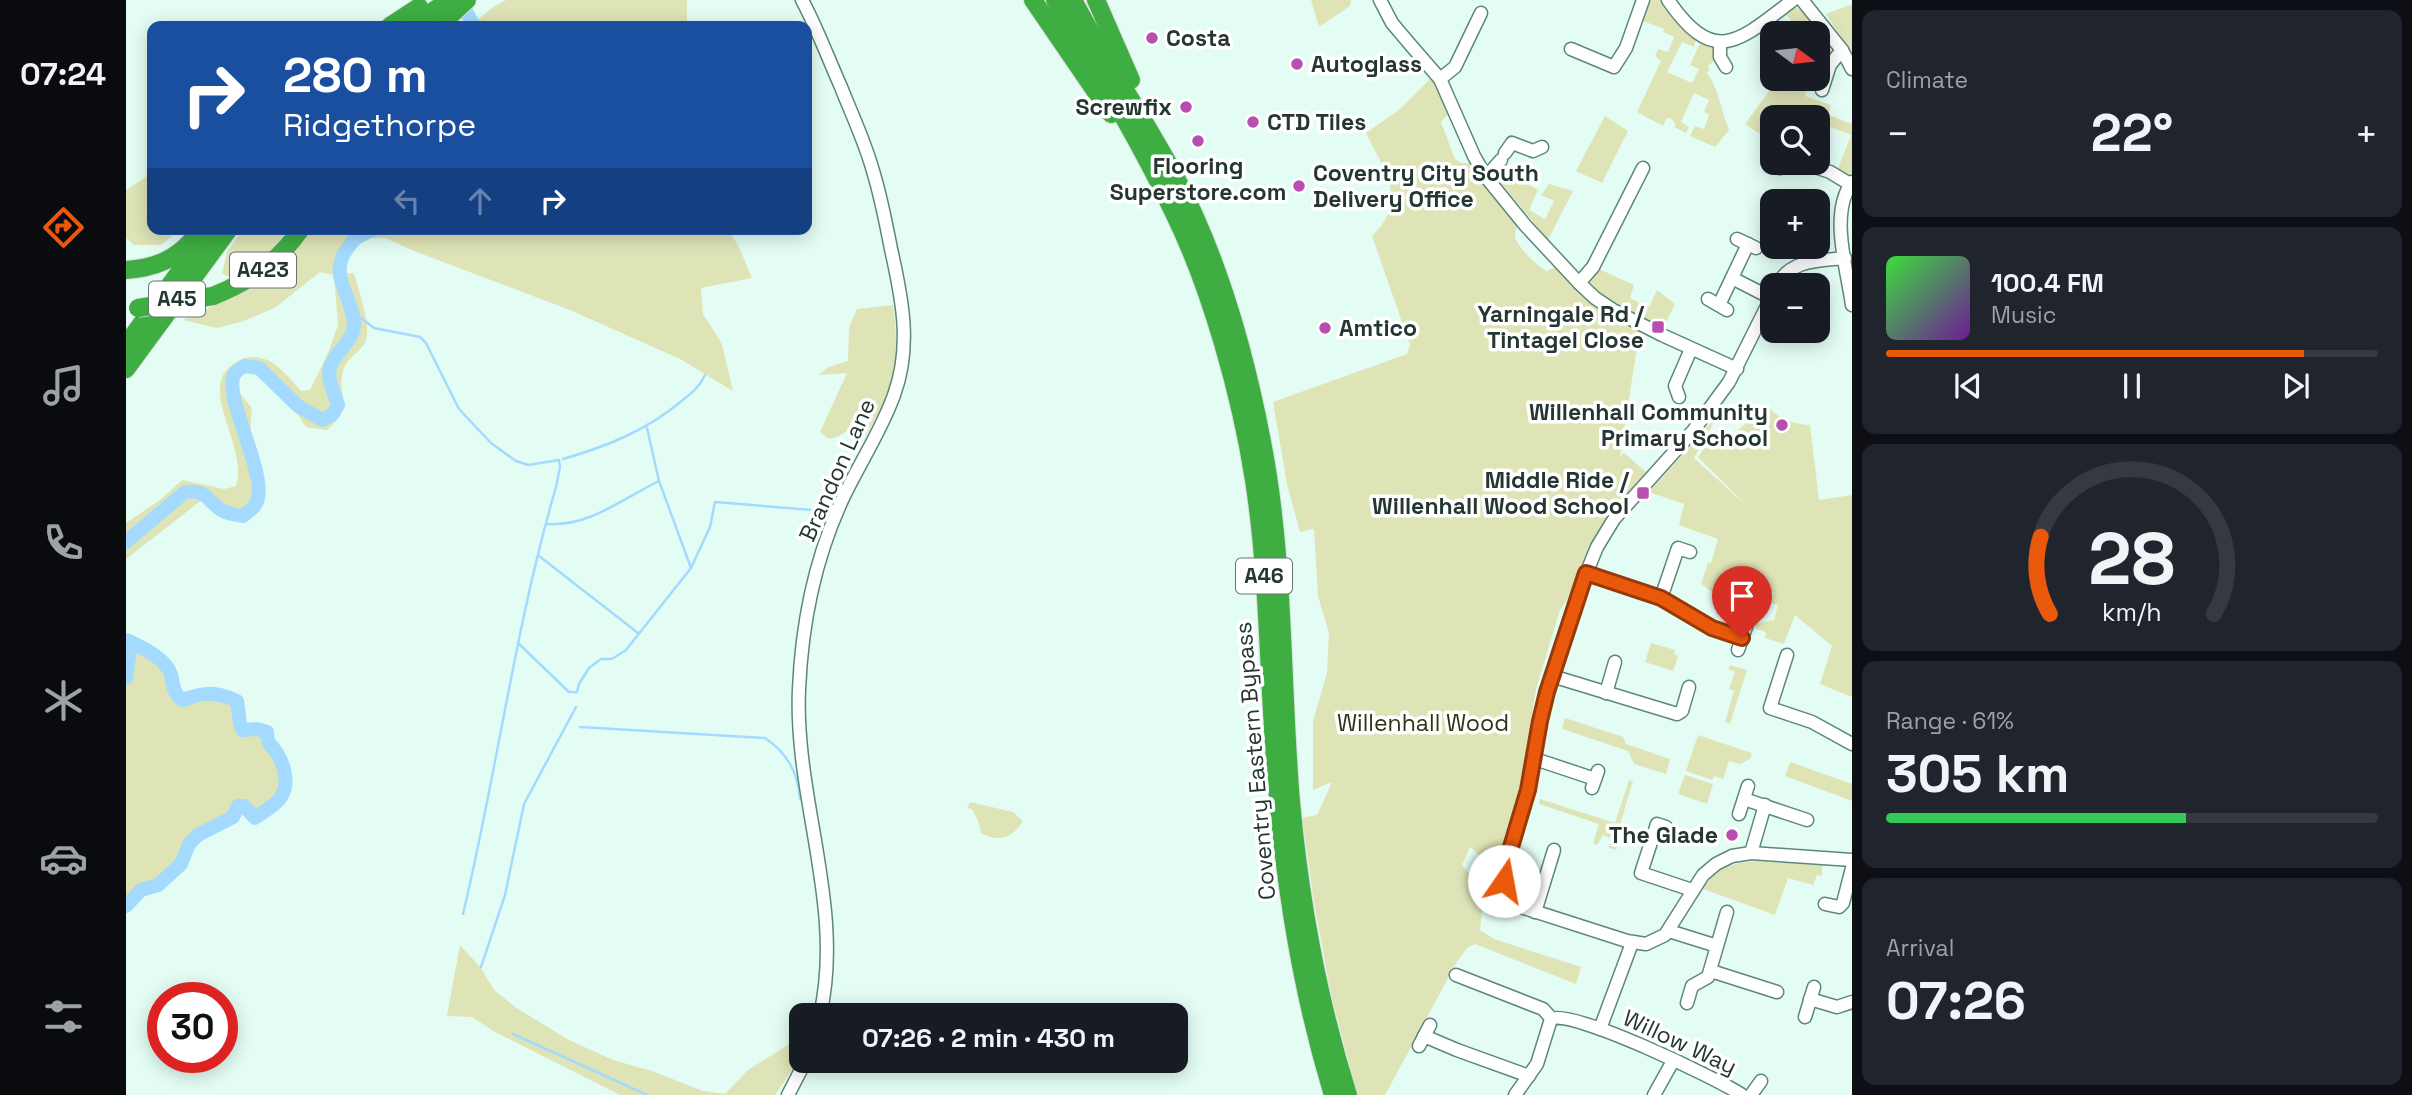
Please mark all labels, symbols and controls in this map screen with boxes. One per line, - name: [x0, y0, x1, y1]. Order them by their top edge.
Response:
- north arrow: [1760, 21, 1830, 91]
- map controls: [1760, 21, 1830, 343]
- place label: Costa: [1166, 23, 1231, 53]
- marker: Costa: [1144, 30, 1160, 46]
- text: 280 m: [283, 44, 428, 106]
- icon: right: [168, 49, 259, 140]
- place label: Autoglass: [1311, 49, 1422, 79]
- text: 07:24: [20, 54, 106, 94]
- marker: Autoglass: [1289, 56, 1305, 72]
- text: Climate: [1886, 65, 1968, 95]
- place label: Screwfix: [1076, 92, 1172, 122]
- marker: Screwfix: [1178, 99, 1194, 115]
- text: 22°: [2091, 100, 2173, 166]
- text: Ridgethorpe: [283, 105, 476, 145]
- button: search: [1760, 105, 1830, 175]
- place label: CTD Tiles: [1267, 107, 1366, 137]
- text: −: [1886, 110, 1910, 158]
- text: +: [2354, 110, 2378, 158]
- marker: CTD Tiles: [1245, 114, 1261, 130]
- marker: Flooring Superstore.com: [1190, 133, 1206, 149]
- place label: Flooring Superstore.com: [1110, 151, 1286, 207]
- place label: Coventry City South Delivery Office: [1313, 158, 1539, 214]
- marker: Coventry City South Delivery Office: [1291, 178, 1307, 194]
- icon: left: [388, 182, 426, 220]
- icon: ahead: [461, 182, 499, 220]
- icon: right: [534, 182, 572, 220]
- button: +: [1760, 189, 1830, 259]
- icon: directions: [39, 203, 88, 252]
- road number: A423: [230, 252, 296, 288]
- text: 100.4 FM: [1991, 266, 2104, 300]
- button: −: [1760, 273, 1830, 343]
- road number: A45: [149, 282, 205, 316]
- place label: Yarningale Rd / Tintagel Close: [1478, 299, 1645, 355]
- text: Music: [1991, 300, 2056, 330]
- place label: Amtico: [1339, 313, 1417, 343]
- marker: Yarningale Rd / Tintagel Close: [1650, 319, 1666, 335]
- marker: Amtico: [1317, 320, 1333, 336]
- icon: music: [39, 361, 88, 410]
- icon: previous: [1949, 367, 1987, 405]
- icon: pause: [2113, 367, 2151, 405]
- icon: next: [2277, 367, 2315, 405]
- street label: Brandon Lane: [792, 394, 882, 546]
- place label: Willenhall Community Primary School: [1529, 397, 1768, 453]
- marker: Willenhall Community Primary School: [1774, 417, 1790, 433]
- place label: Middle Ride / Willenhall Wood School: [1372, 465, 1630, 521]
- marker: Middle Ride / Willenhall Wood School: [1635, 485, 1651, 501]
- text: 28: [2089, 512, 2175, 605]
- icon: phone: [39, 518, 88, 567]
- road number: A46: [1236, 558, 1292, 594]
- pin: [1712, 566, 1772, 638]
- icon: arrive: [1723, 577, 1761, 615]
- text: km/h: [2102, 595, 2162, 627]
- street label: Coventry Eastern Bypass: [1228, 621, 1282, 901]
- icon: climate: [39, 676, 88, 725]
- text: Range · 61%: [1886, 706, 2014, 736]
- park label: Willenhall Wood: [1337, 708, 1509, 738]
- text: 305 km: [1886, 741, 2069, 807]
- place label: The Glade: [1609, 820, 1718, 850]
- marker: The Glade: [1724, 827, 1740, 843]
- icon: car: [39, 834, 88, 883]
- position arrow: [1467, 844, 1541, 918]
- text: Arrival: [1886, 933, 1954, 963]
- text: 07:26: [1886, 968, 2026, 1034]
- speed limit sign: 30: [147, 982, 238, 1073]
- icon: filters: [39, 992, 88, 1041]
- street label: Willow Way: [1618, 1003, 1742, 1081]
- text: 07:26 · 2 min · 430 m: [862, 1021, 1115, 1055]

